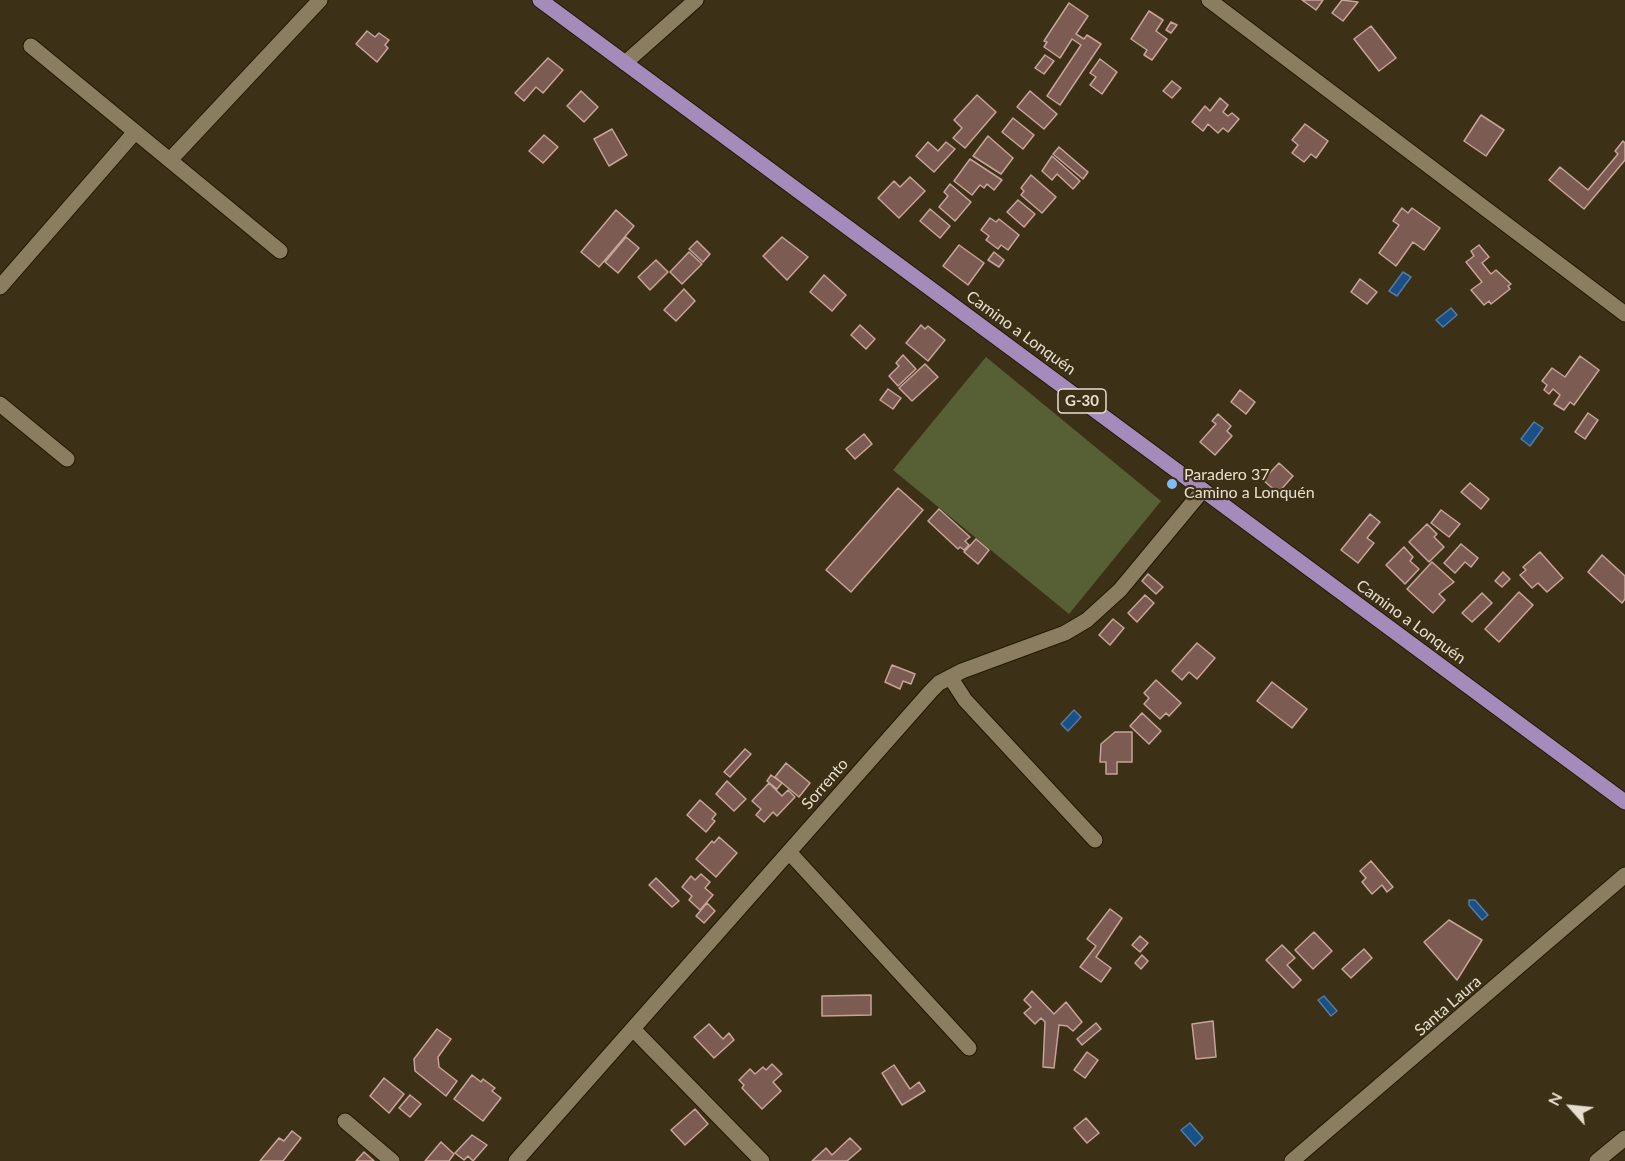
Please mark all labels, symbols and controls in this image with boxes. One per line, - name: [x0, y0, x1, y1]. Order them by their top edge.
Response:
- street label: Camino a Lonquén: [962, 287, 1080, 379]
- road number: G-30: [1058, 389, 1106, 413]
- place label: Paradero 37 Camino a Lonquén: [1184, 465, 1315, 503]
- marker: Paradero 37 Camino a Lonquén: [1165, 477, 1179, 491]
- street label: Camino a Lonquén: [1352, 576, 1470, 668]
- street label: Sorrento: [798, 755, 852, 813]
- street label: Santa Laura: [1411, 972, 1485, 1040]
- north arrow: [1541, 1077, 1601, 1137]
- text: N: [1543, 1089, 1566, 1108]

